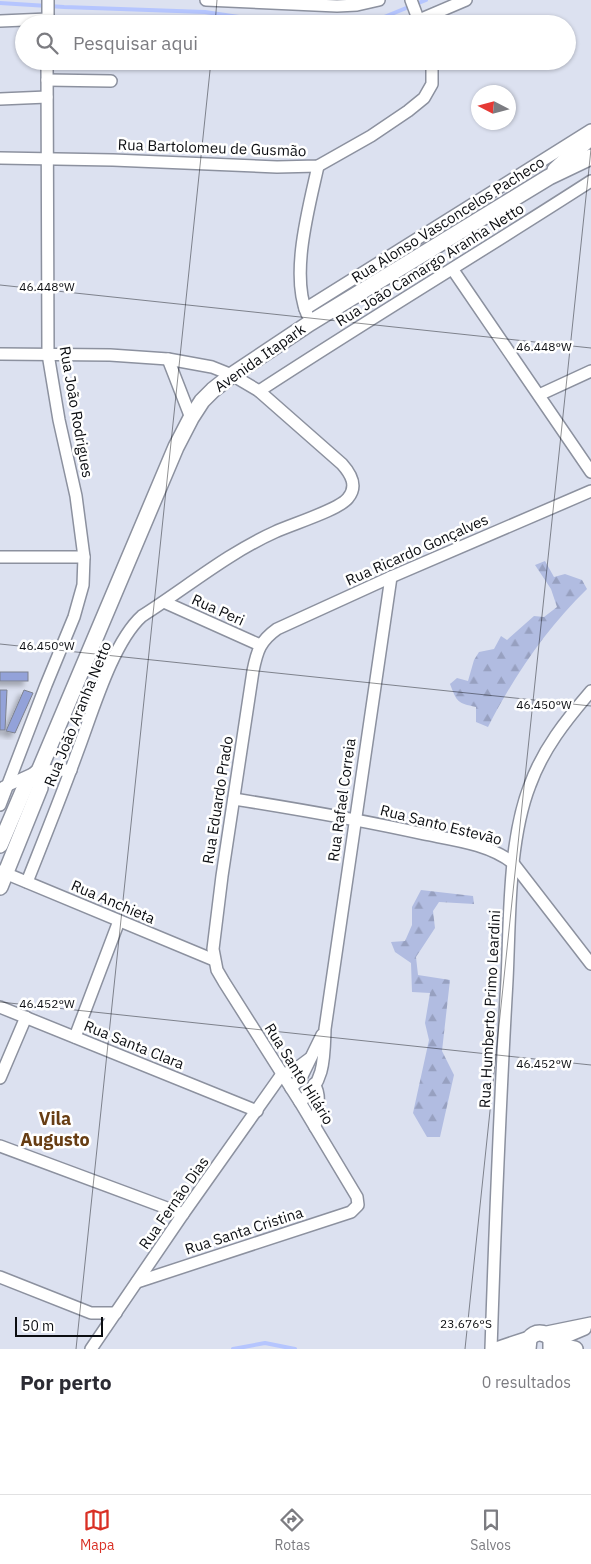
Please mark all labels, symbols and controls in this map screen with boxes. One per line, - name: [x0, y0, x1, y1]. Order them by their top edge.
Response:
- search box: [15, 15, 576, 70]
- icon: search: [33, 29, 61, 57]
- text: Pesquisar aqui: [73, 31, 198, 55]
- north arrow: [471, 85, 516, 130]
- street label: Rua Bartolomeu de Gusmão: [117, 135, 307, 160]
- street label: Rua Alonso Vasconcelos Pacheco: [348, 152, 548, 287]
- street label: Rua João Camargo Aranha Netto: [332, 199, 527, 330]
- text: 46.448°W: [19, 279, 75, 294]
- street label: Avenida Itapark: [211, 319, 309, 396]
- text: 46.448°W: [516, 339, 572, 354]
- street label: Rua João Rodrigues: [56, 345, 97, 479]
- street label: Rua Ricardo Gonçalves: [342, 509, 491, 590]
- street label: Rua Peri: [189, 589, 248, 630]
- text: 46.450°W: [19, 638, 75, 653]
- street label: Rua João Aranha Netto: [40, 638, 115, 789]
- text: 46.450°W: [516, 697, 572, 712]
- street label: Rua Eduardo Prado: [198, 735, 237, 865]
- street label: Rua Rafael Correia: [323, 737, 360, 863]
- street label: Rua Santo Estevão: [378, 800, 504, 849]
- street label: Rua Anchieta: [68, 875, 158, 928]
- street label: Rua Humberto Primo Leardini: [475, 909, 504, 1109]
- text: 46.452°W: [19, 996, 75, 1011]
- street label: Rua Santa Clara: [81, 1016, 187, 1073]
- street label: Rua Santo Hilário: [261, 1019, 338, 1128]
- text: 46.452°W: [516, 1056, 572, 1071]
- district label: Vila Augusto: [20, 1107, 90, 1151]
- street label: Rua Fernão Dias: [135, 1153, 213, 1253]
- street label: Rua Santa Cristina: [182, 1202, 305, 1259]
- scale bar: [15, 1314, 102, 1337]
- text: 23.676°S: [440, 1316, 492, 1331]
- text: 50 m: [22, 1317, 54, 1335]
- text: Por perto: [20, 1368, 112, 1396]
- text: 0 resultados: [482, 1372, 571, 1392]
- tab: Mapa: [80, 1506, 114, 1554]
- tab: Rotas: [274, 1506, 310, 1554]
- tab: Salvos: [470, 1506, 511, 1554]

